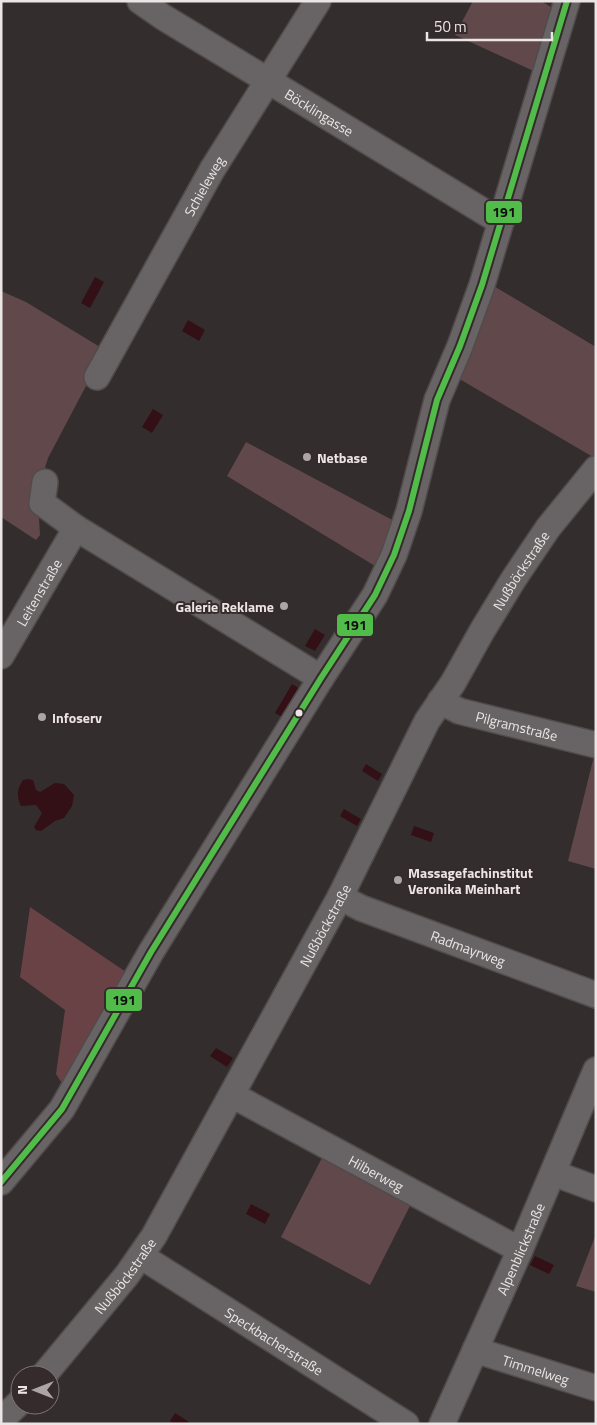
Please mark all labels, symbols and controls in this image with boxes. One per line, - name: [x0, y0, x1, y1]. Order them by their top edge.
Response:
- scale bar: [427, 10, 552, 42]
- text: 50 m: [434, 15, 467, 38]
- street label: Böcklingasse: [281, 83, 358, 141]
- street label: Schieleweg: [178, 151, 229, 220]
- line badge: 191: [485, 200, 523, 224]
- text: 191: [492, 201, 516, 222]
- place label: Netbase: [317, 447, 367, 468]
- marker: Netbase: [301, 451, 313, 463]
- street label: Nußböckstraße: [487, 526, 554, 614]
- street label: Leitenstraße: [10, 555, 66, 630]
- place label: Galerie Reklame: [176, 596, 274, 617]
- marker: Galerie Reklame: [278, 600, 290, 612]
- line badge: 191: [336, 613, 374, 637]
- text: 191: [343, 614, 367, 635]
- street label: Pilgramstraße: [474, 705, 560, 746]
- place label: Infoserv: [52, 707, 102, 728]
- unlabelled marker: [294, 708, 304, 718]
- marker: Infoserv: [36, 711, 48, 723]
- place label: Massagefachinstitut Veronika Meinhart: [408, 862, 533, 899]
- marker: Massagefachinstitut Veronika Meinhart: [392, 874, 404, 886]
- street label: Nußböckstraße: [293, 880, 355, 970]
- street label: Radmayrweg: [428, 924, 509, 971]
- line badge: 191: [105, 988, 143, 1012]
- text: 191: [112, 989, 136, 1010]
- street label: Hilberweg: [345, 1149, 408, 1196]
- street label: Alpenblickstraße: [491, 1199, 549, 1298]
- street label: Nußböckstraße: [89, 1233, 160, 1318]
- street label: Speckbacherstraße: [221, 1301, 328, 1380]
- street label: Timmelweg: [500, 1349, 572, 1390]
- north arrow: [10, 1365, 60, 1415]
- text: N: [11, 1385, 32, 1395]

